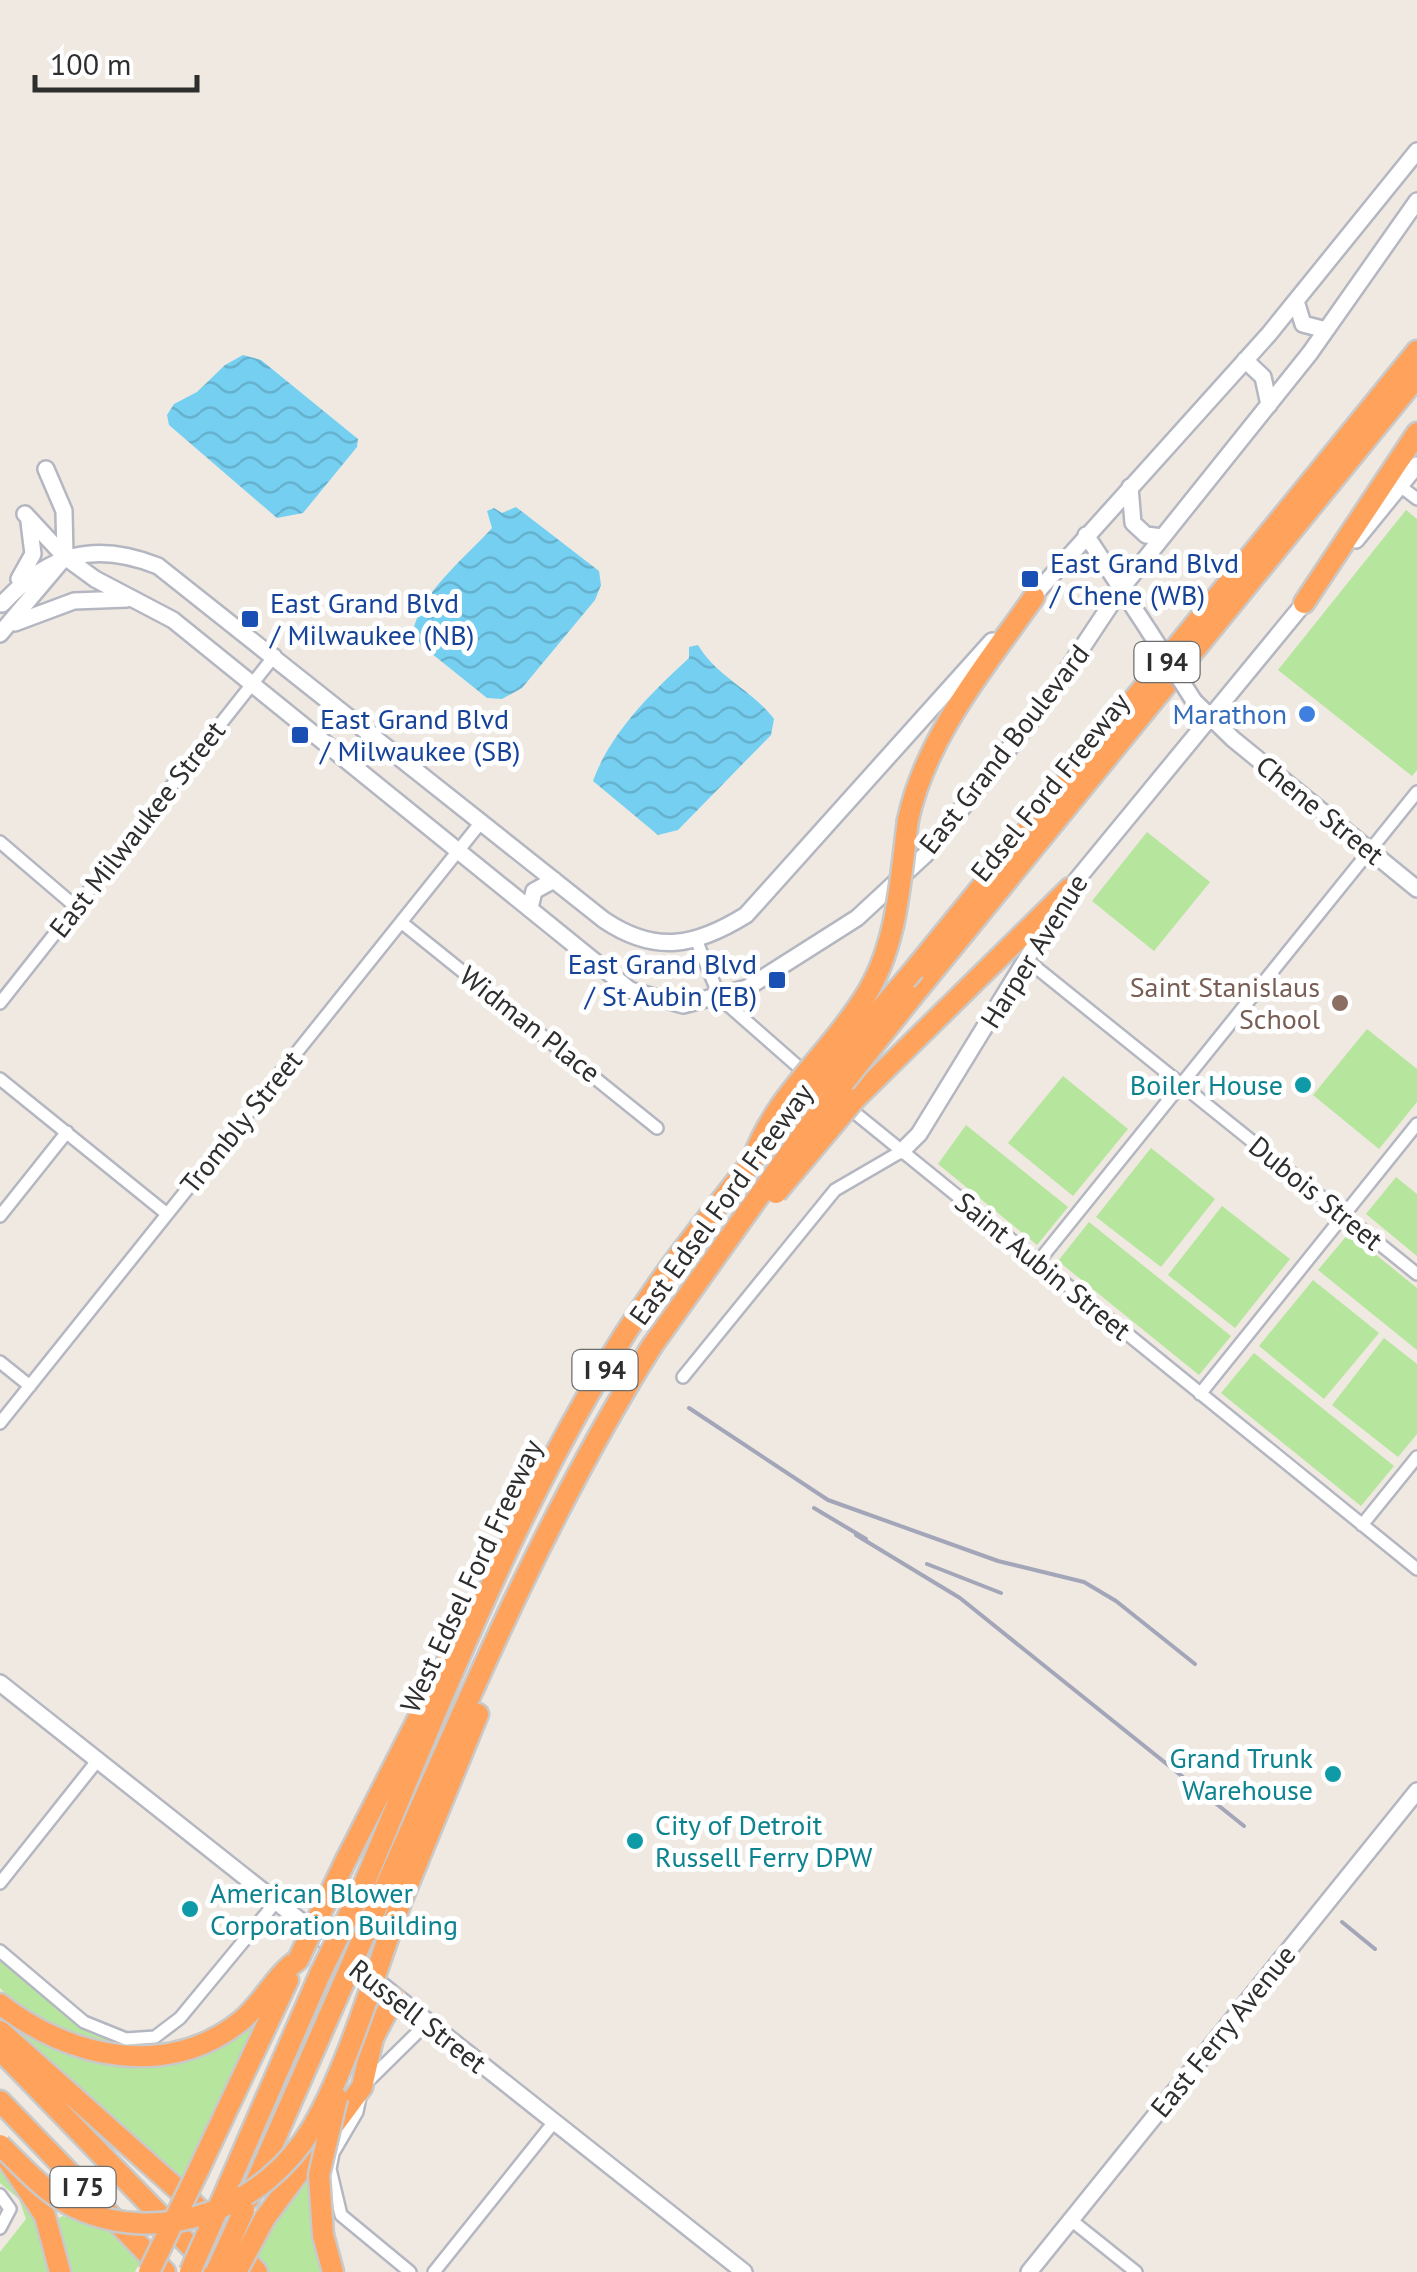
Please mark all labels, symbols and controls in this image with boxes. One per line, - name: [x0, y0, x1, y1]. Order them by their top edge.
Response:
- scale bar: [35, 30, 198, 92]
- text: 100 m: [50, 44, 131, 83]
- place label: East Grand Blvd / Chene (WB): [1048, 544, 1239, 613]
- marker: East Grand Blvd / Chene (WB): [1019, 568, 1041, 590]
- place label: East Grand Blvd / Milwaukee (NB): [268, 584, 474, 653]
- marker: East Grand Blvd / Milwaukee (NB): [239, 608, 261, 630]
- street label: East Grand Boulevard: [910, 636, 1097, 861]
- road number: I 94: [1134, 642, 1200, 682]
- street label: Edsel Ford Freeway: [962, 685, 1137, 889]
- place label: Marathon: [1172, 695, 1287, 732]
- place label: East Grand Blvd / Milwaukee (SB): [318, 700, 520, 769]
- marker: Marathon: [1296, 703, 1318, 725]
- street label: East Milwaukee Street: [40, 712, 233, 945]
- marker: East Grand Blvd / Milwaukee (SB): [289, 724, 311, 746]
- street label: Chene Street: [1249, 747, 1392, 873]
- street label: Harper Avenue: [971, 867, 1096, 1035]
- place label: East Grand Blvd / St Aubin (EB): [568, 945, 757, 1014]
- street label: Widman Place: [452, 957, 608, 1090]
- place label: Saint Stanislaus School: [1130, 968, 1320, 1037]
- marker: East Grand Blvd / St Aubin (EB): [766, 969, 788, 991]
- marker: Saint Stanislaus School: [1329, 992, 1351, 1014]
- street label: Trombly Street: [171, 1042, 310, 1201]
- place label: Boiler House: [1130, 1066, 1283, 1103]
- marker: Boiler House: [1292, 1074, 1314, 1096]
- street label: East Edsel Ford Freeway: [620, 1075, 821, 1332]
- street label: Dubois Street: [1242, 1127, 1391, 1258]
- street label: Saint Aubin Street: [948, 1183, 1139, 1348]
- road number: I 94: [572, 1350, 638, 1390]
- street label: West Edsel Ford Freeway: [391, 1433, 550, 1718]
- place label: Grand Trunk Warehouse: [1170, 1739, 1314, 1808]
- marker: Grand Trunk Warehouse: [1322, 1763, 1344, 1785]
- place label: City of Detroit Russell Ferry DPW: [655, 1806, 873, 1875]
- marker: City of Detroit Russell Ferry DPW: [624, 1830, 646, 1852]
- place label: American Blower Corporation Building: [210, 1874, 458, 1943]
- marker: American Blower Corporation Building: [179, 1898, 201, 1920]
- street label: East Ferry Avenue: [1142, 1937, 1304, 2124]
- street label: Russell Street: [342, 1950, 495, 2081]
- road number: I 75: [51, 2167, 116, 2207]

